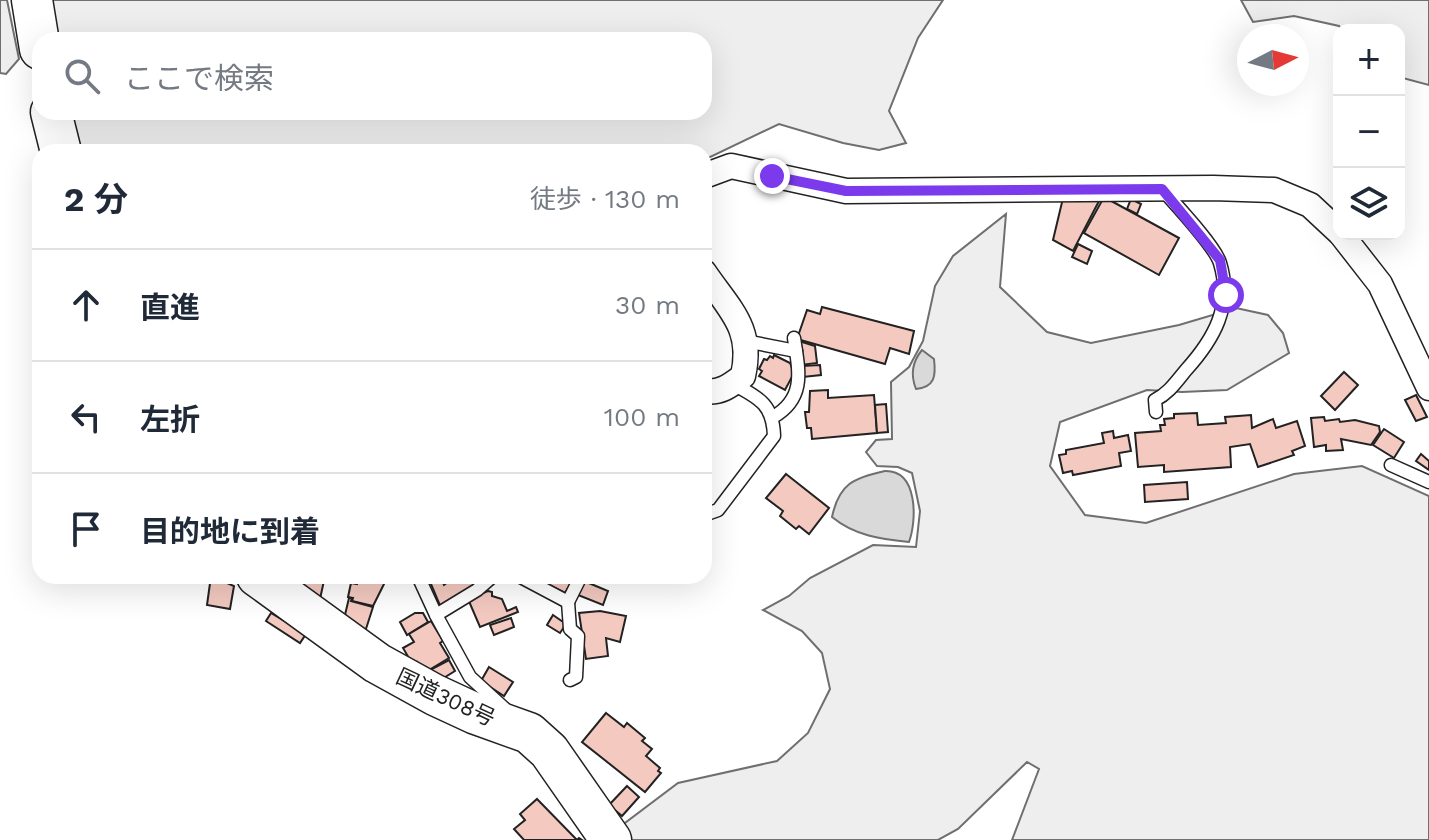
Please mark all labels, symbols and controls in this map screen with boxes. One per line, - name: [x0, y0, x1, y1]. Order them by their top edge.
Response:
- north arrow: [1237, 24, 1309, 96]
- map controls: [1333, 24, 1405, 240]
- button: +: [1333, 24, 1405, 96]
- search box: [32, 32, 712, 120]
- icon: search: [60, 54, 104, 98]
- text: ここで検索: [124, 61, 274, 96]
- button: −: [1333, 96, 1405, 168]
- route end: [754, 158, 790, 194]
- button: layers: [1333, 168, 1405, 240]
- text: 2 分: [64, 179, 128, 219]
- text: 徒歩 · 130 m: [530, 184, 680, 214]
- route start: [1208, 277, 1244, 313]
- icon: ahead: [64, 283, 108, 327]
- text: 直進: [140, 290, 200, 325]
- text: 30 m: [615, 290, 680, 320]
- icon: left: [64, 395, 108, 439]
- text: 左折: [140, 402, 200, 437]
- text: 100 m: [604, 402, 680, 432]
- icon: arrive: [64, 507, 108, 551]
- text: 目的地に到着: [140, 514, 320, 549]
- street label: 国道308号: [392, 664, 499, 731]

